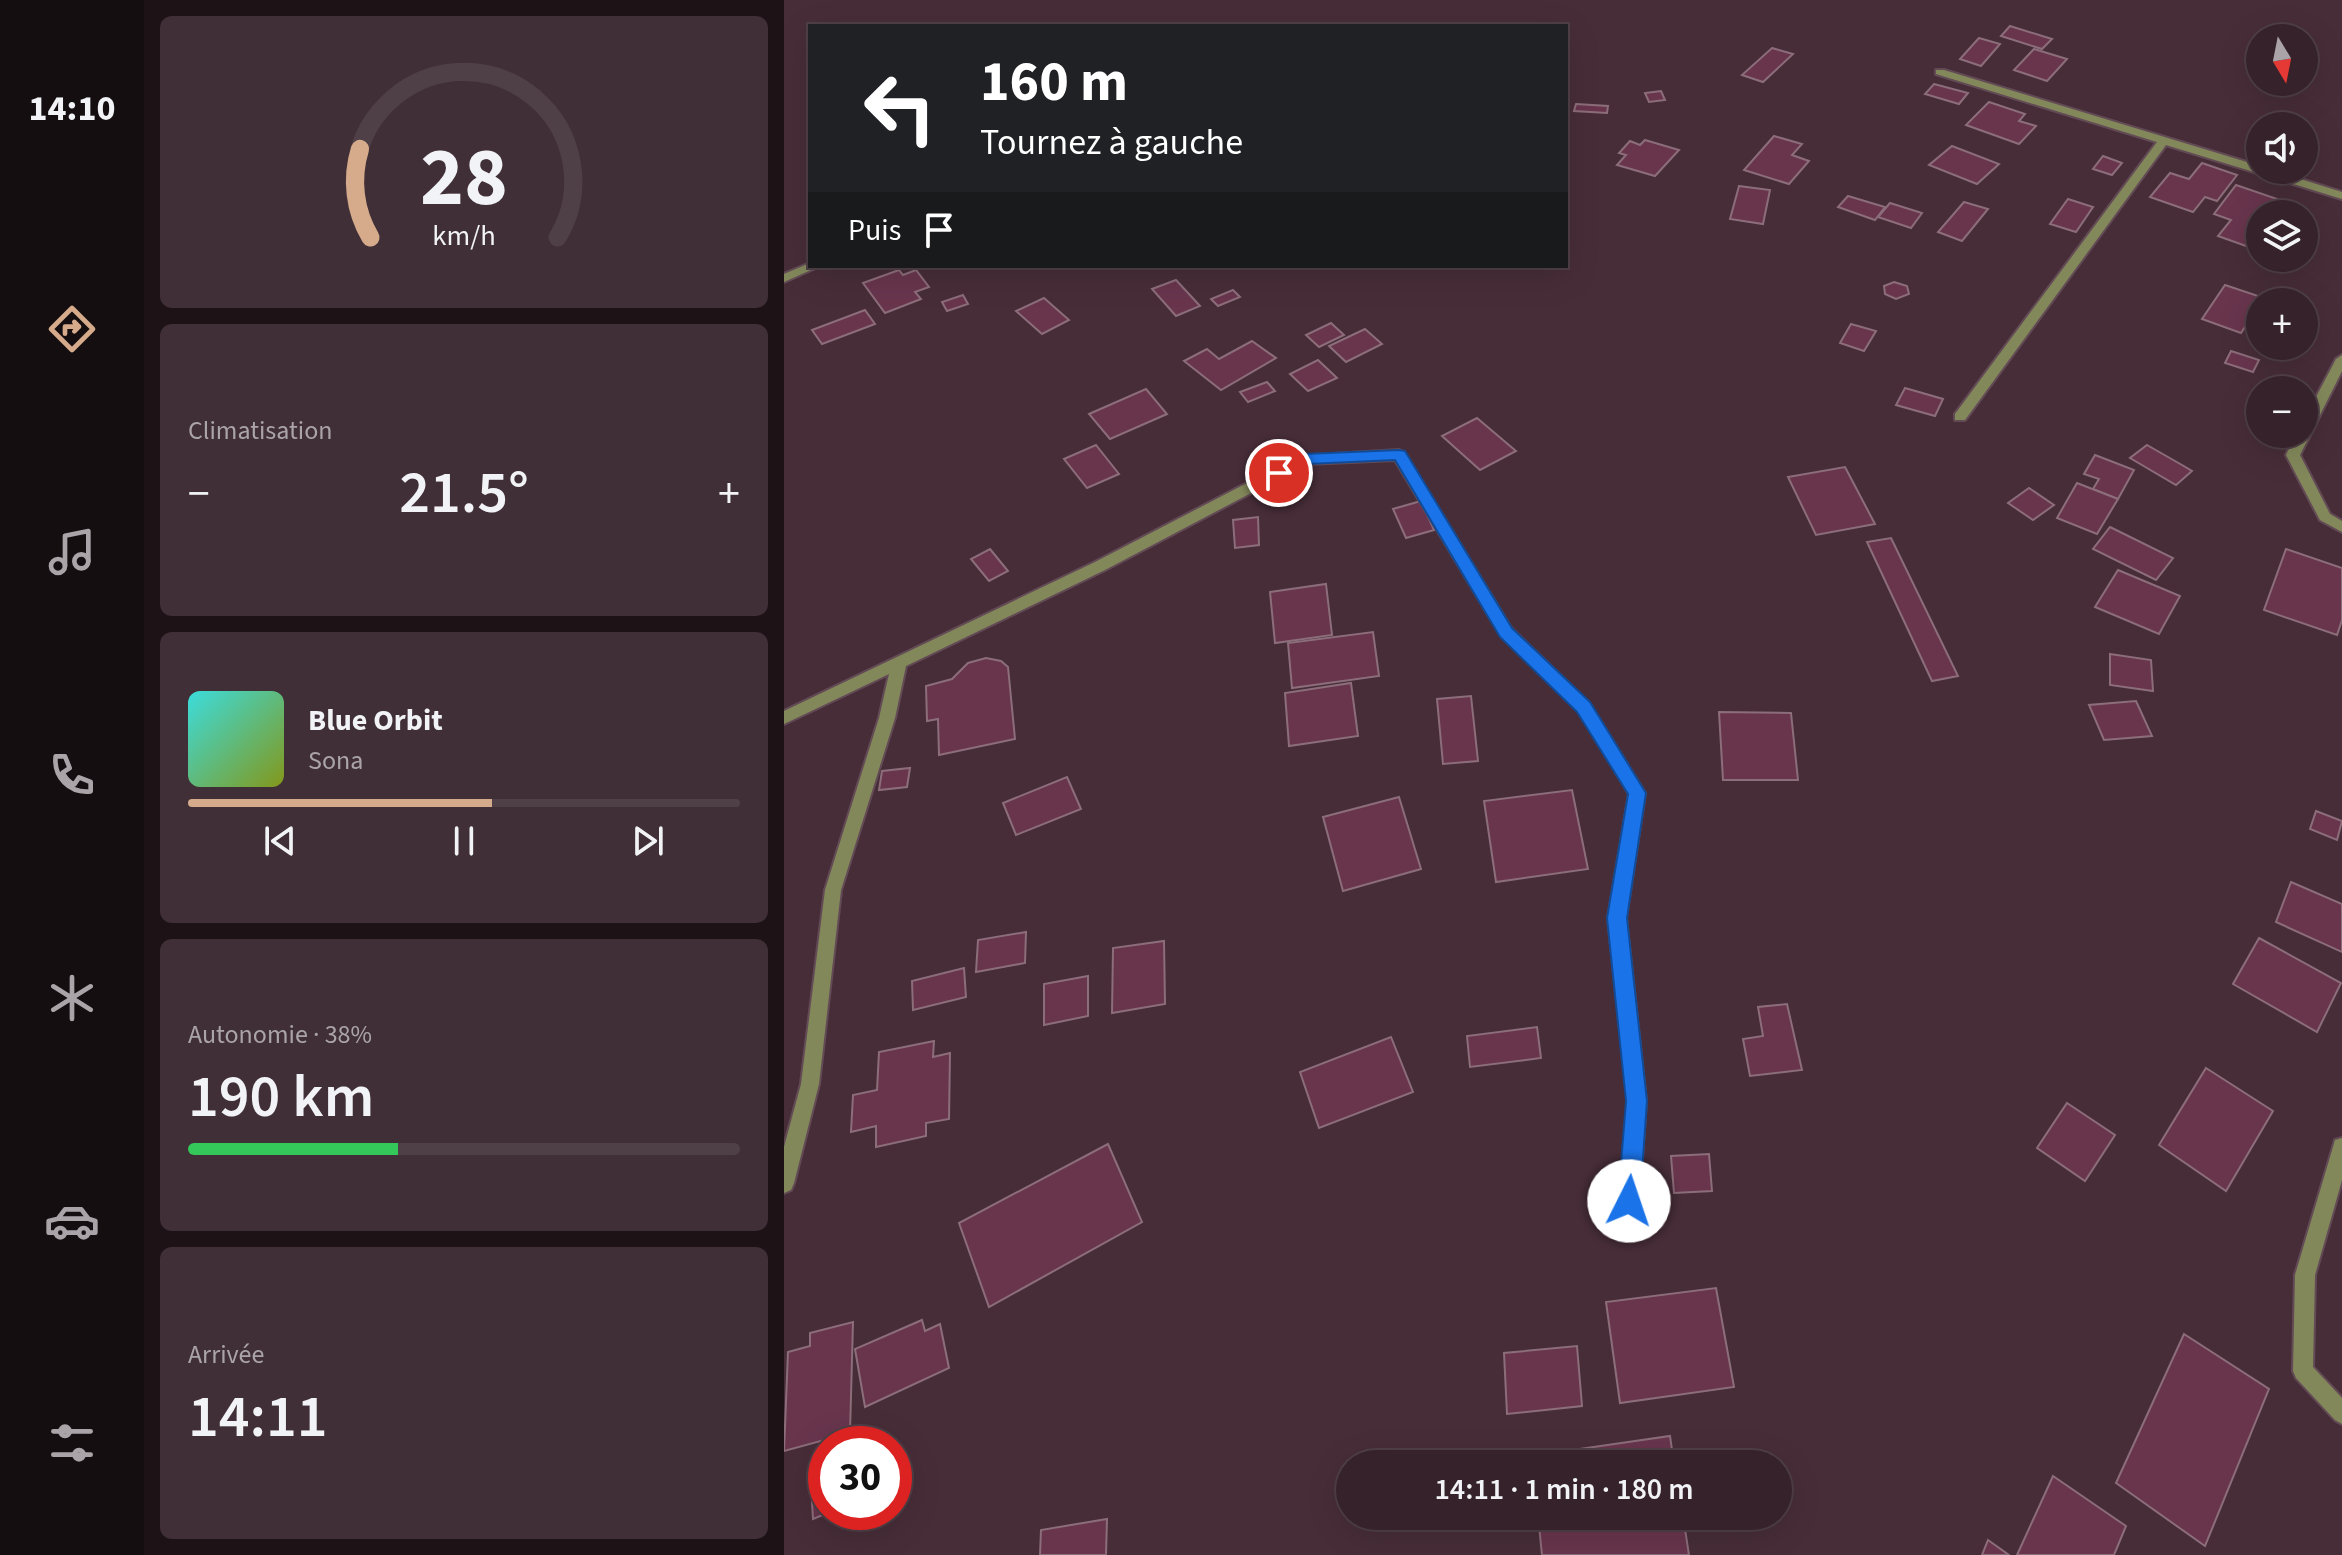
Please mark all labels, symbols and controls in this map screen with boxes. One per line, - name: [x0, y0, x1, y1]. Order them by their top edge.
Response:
- north arrow: [2246, 24, 2318, 96]
- map controls: [2246, 24, 2318, 448]
- text: 160 m: [980, 43, 1128, 122]
- icon: left: [848, 56, 952, 160]
- text: 14:10: [29, 83, 115, 134]
- button: sound: [2246, 112, 2318, 184]
- text: Tournez à gauche: [980, 117, 1243, 168]
- text: 28: [420, 118, 508, 236]
- button: layers: [2246, 200, 2318, 272]
- icon: arrive: [917, 208, 961, 252]
- text: Puis: [848, 209, 901, 252]
- text: km/h: [432, 216, 496, 256]
- button: +: [2246, 288, 2318, 360]
- icon: directions: [44, 301, 100, 357]
- button: −: [2246, 376, 2318, 448]
- text: Climatisation: [188, 412, 333, 449]
- pin: [1245, 439, 1313, 507]
- text: 21.5°: [399, 451, 529, 536]
- icon: arrive: [1257, 451, 1301, 495]
- text: −: [188, 463, 210, 526]
- text: +: [718, 463, 740, 526]
- icon: music: [44, 524, 100, 580]
- text: Blue Orbit: [308, 699, 443, 742]
- text: Sona: [308, 742, 363, 779]
- icon: phone: [44, 747, 100, 803]
- icon: previous: [258, 819, 302, 863]
- icon: pause: [442, 819, 486, 863]
- icon: next: [626, 819, 670, 863]
- icon: climate: [44, 970, 100, 1026]
- text: Autonomie · 38%: [188, 1016, 372, 1053]
- text: 190 km: [188, 1055, 374, 1140]
- position arrow: [1587, 1159, 1671, 1243]
- icon: car: [44, 1193, 100, 1249]
- text: Arrivée: [188, 1336, 264, 1373]
- text: 14:11: [188, 1375, 328, 1460]
- icon: filters: [44, 1415, 100, 1471]
- speed limit sign: 30: [808, 1426, 912, 1530]
- text: 14:11 · 1 min · 180 m: [1434, 1468, 1694, 1511]

